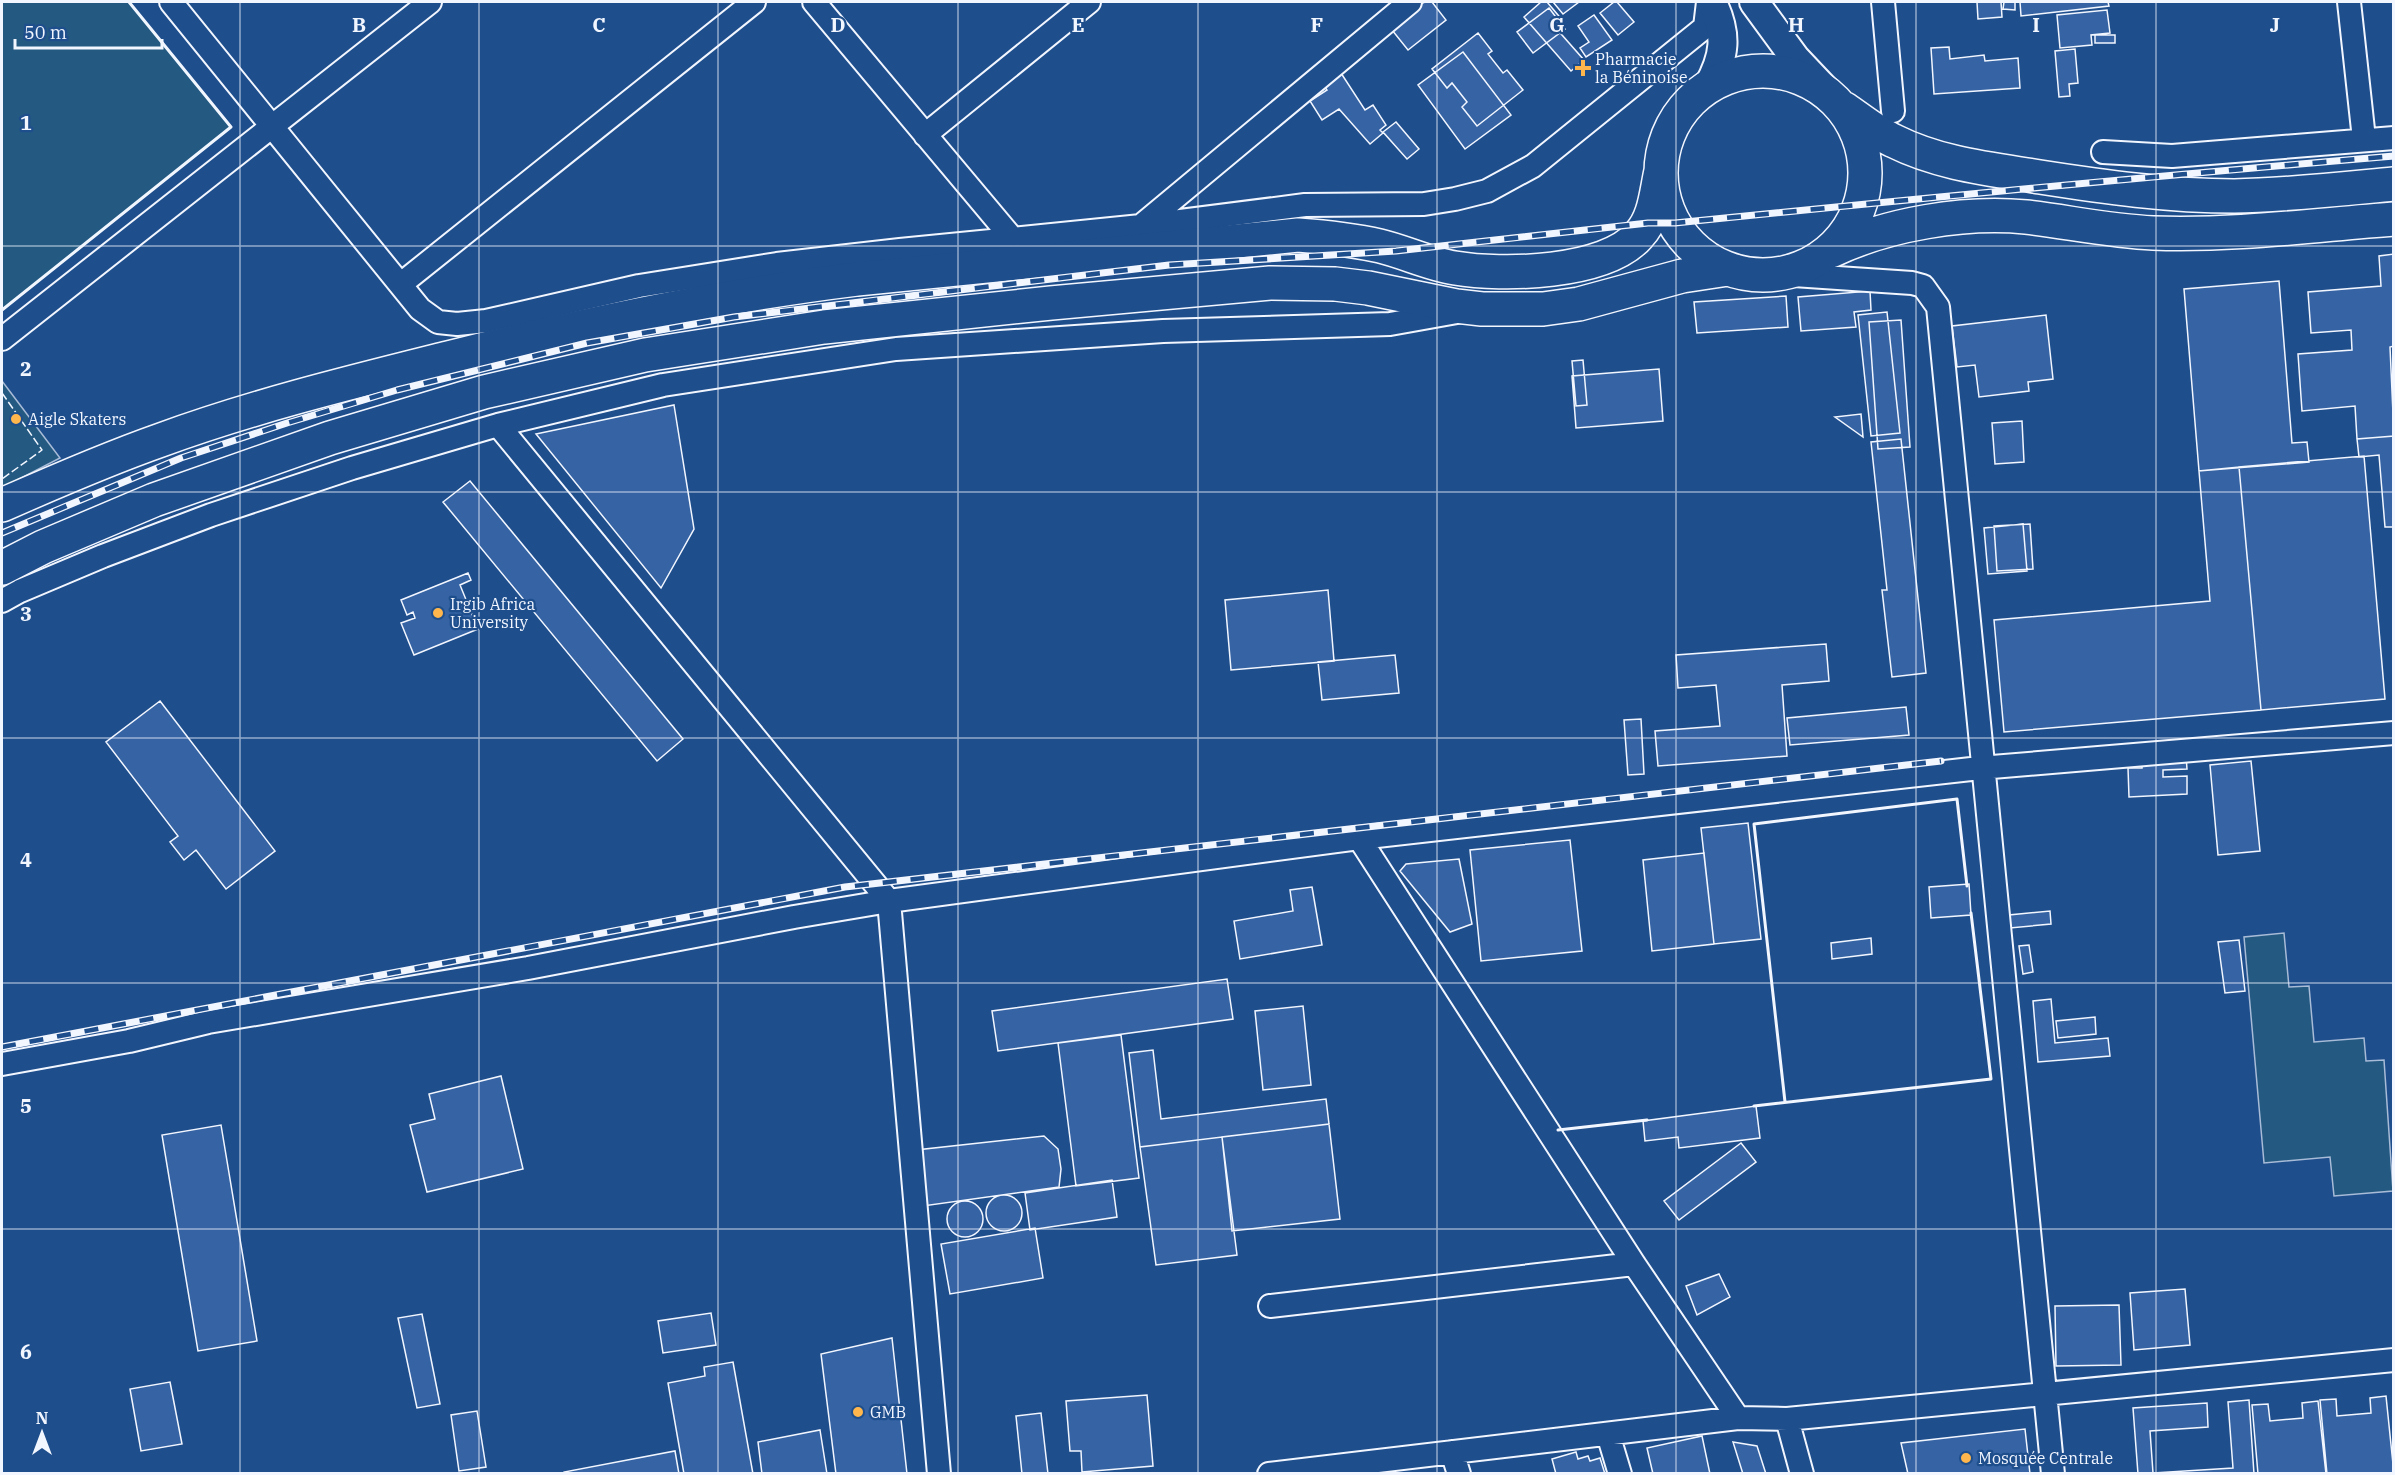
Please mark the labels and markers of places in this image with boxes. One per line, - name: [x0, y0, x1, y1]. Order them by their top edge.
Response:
- place label: Pharmacie la Béninoise: [1595, 49, 1687, 87]
- marker: Pharmacie la Béninoise: [1576, 61, 1590, 75]
- place label: Aigle Skaters: [28, 409, 126, 429]
- marker: Aigle Skaters: [9, 412, 23, 426]
- place label: Irgib Africa University: [450, 594, 535, 632]
- marker: Irgib Africa University: [431, 606, 445, 620]
- place label: GMB: [870, 1402, 906, 1422]
- marker: GMB: [851, 1405, 865, 1419]
- place label: Mosquée Centrale: [1978, 1448, 2113, 1468]
- marker: Mosquée Centrale: [1959, 1451, 1973, 1465]

